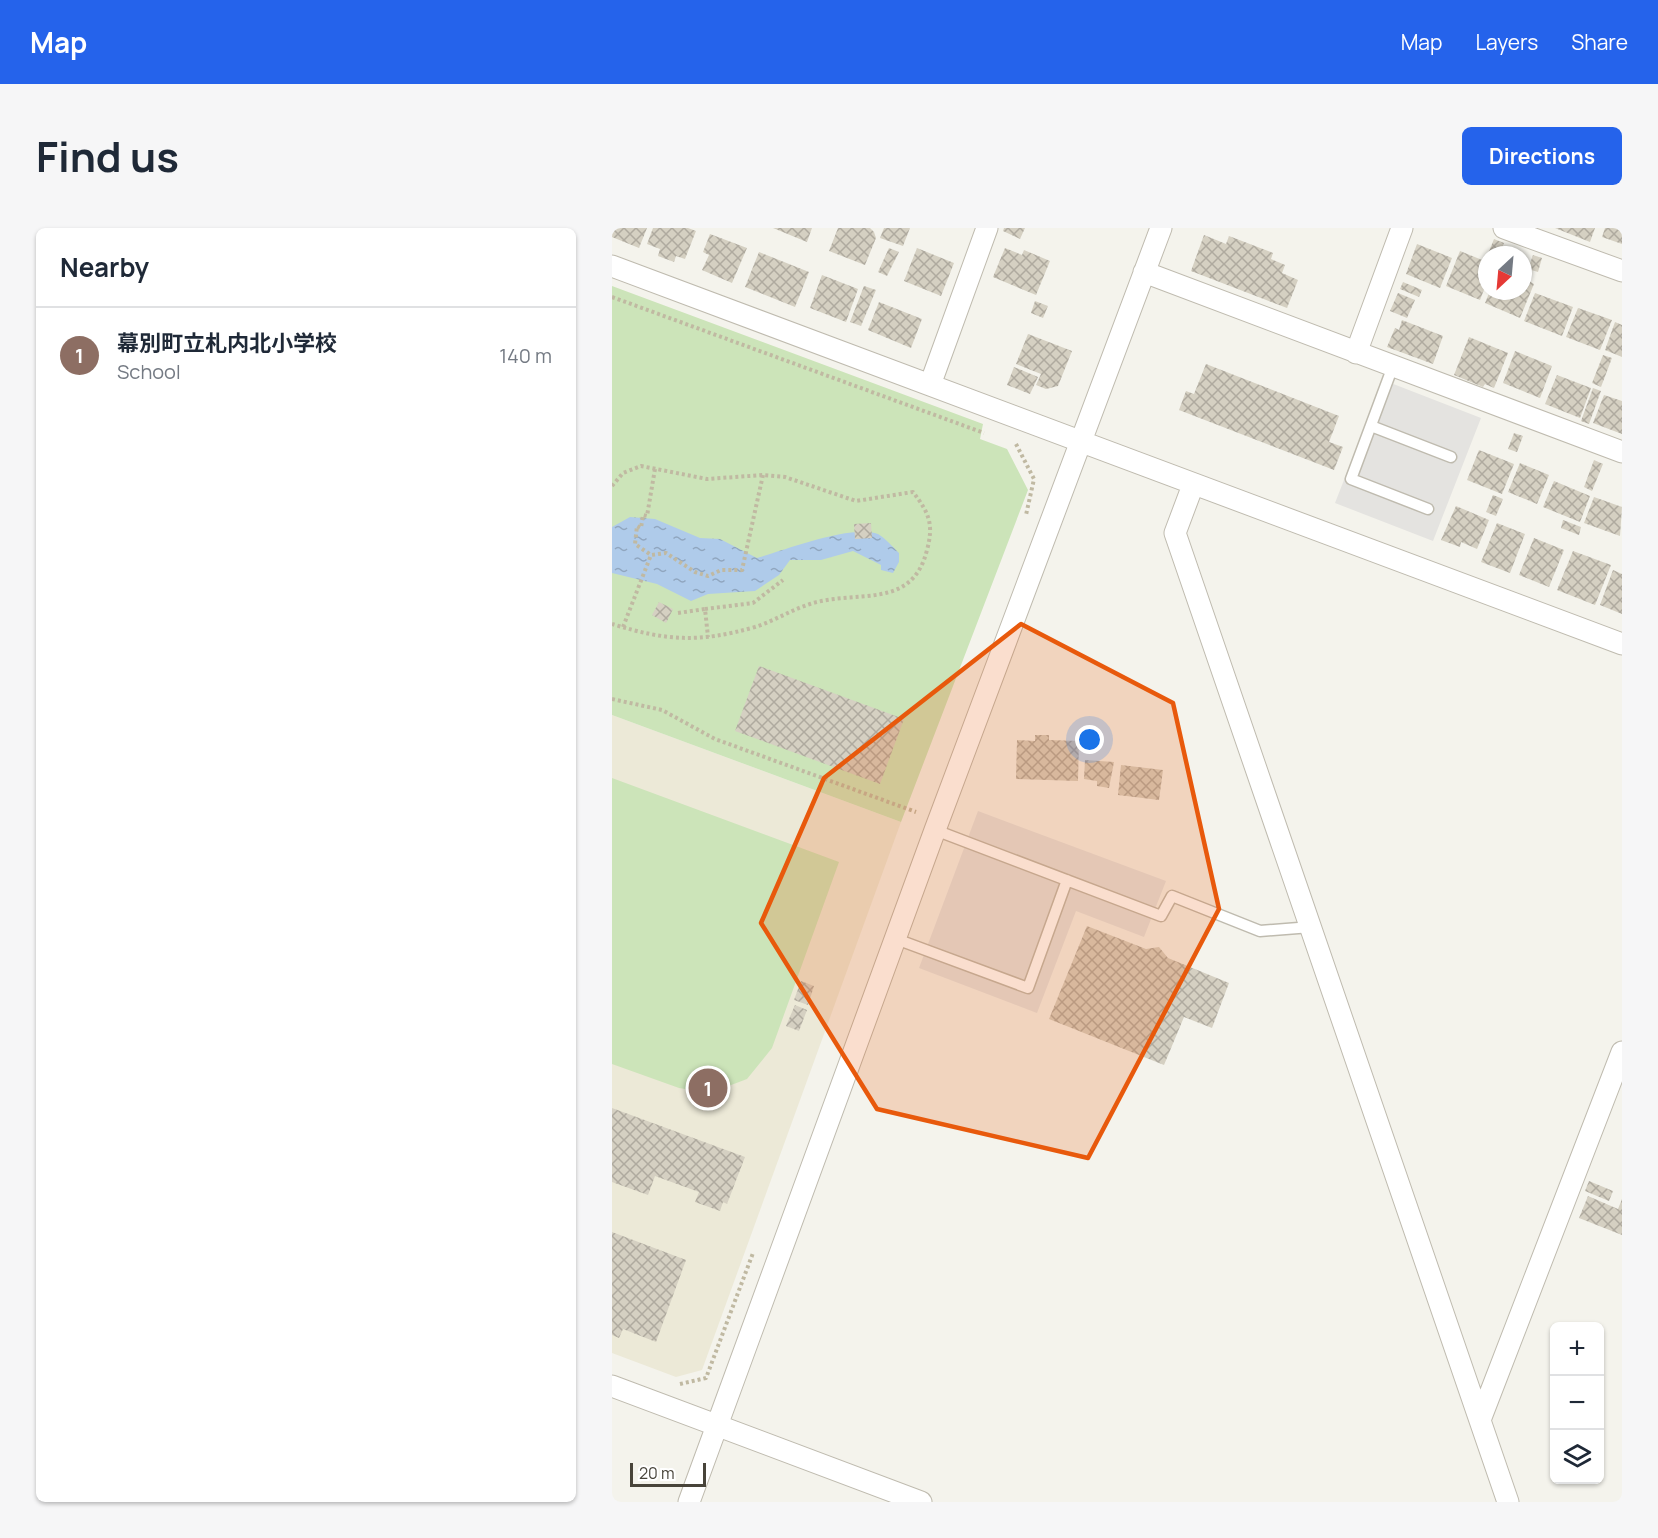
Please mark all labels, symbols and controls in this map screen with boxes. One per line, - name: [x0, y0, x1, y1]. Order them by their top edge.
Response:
- text: Map: [30, 23, 87, 61]
- text: Map: [1401, 28, 1442, 56]
- text: Layers: [1475, 28, 1538, 56]
- text: Share: [1571, 28, 1628, 56]
- text: Find us: [36, 127, 179, 185]
- button: Directions: [1462, 127, 1622, 185]
- north arrow: [1478, 246, 1532, 300]
- text: Nearby: [60, 249, 149, 285]
- text: 幕別町立札内北小学校: [117, 328, 337, 358]
- text: 1: [75, 342, 84, 369]
- text: 140 m: [499, 342, 552, 369]
- text: School: [117, 358, 181, 385]
- your location: [1075, 725, 1104, 754]
- pin: 1: [688, 1066, 728, 1110]
- map controls: [1550, 1322, 1604, 1484]
- button: +: [1550, 1322, 1604, 1376]
- button: −: [1550, 1376, 1604, 1430]
- button: layers: [1550, 1430, 1604, 1484]
- scale bar: [630, 1460, 706, 1488]
- text: 20 m: [639, 1462, 675, 1484]

